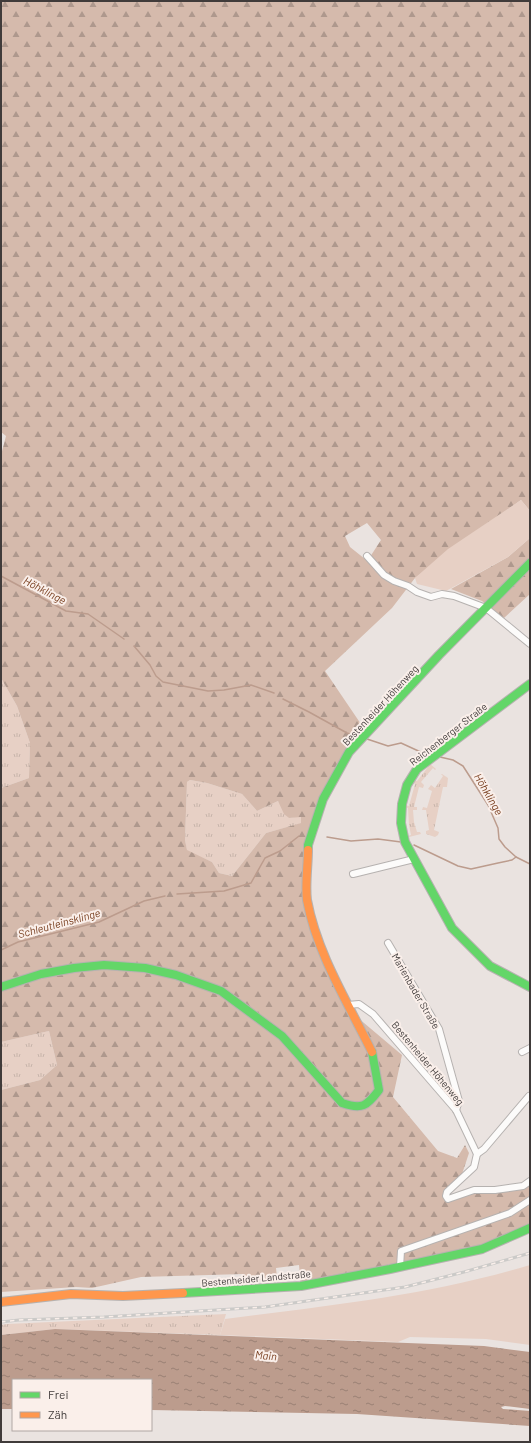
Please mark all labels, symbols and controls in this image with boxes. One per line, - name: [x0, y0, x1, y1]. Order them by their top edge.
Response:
- water label: Höhklinge: [22, 573, 69, 607]
- street label: Bestenheider Höhenweg: [340, 662, 420, 748]
- street label: Reichenberger Straße: [407, 700, 489, 768]
- water label: Höhklinge: [472, 771, 506, 817]
- water label: Schleutleinsklinge: [16, 906, 102, 940]
- street label: Marienbader Straße: [389, 951, 443, 1031]
- street label: Bestenheider Höhenweg: [389, 1019, 467, 1107]
- street label: Bestenheider Landstraße: [201, 1267, 311, 1289]
- water label: Main: [255, 1348, 278, 1362]
- legend: [12, 1379, 152, 1431]
- text: Frei: [48, 1387, 68, 1401]
- text: Zäh: [48, 1407, 67, 1421]

